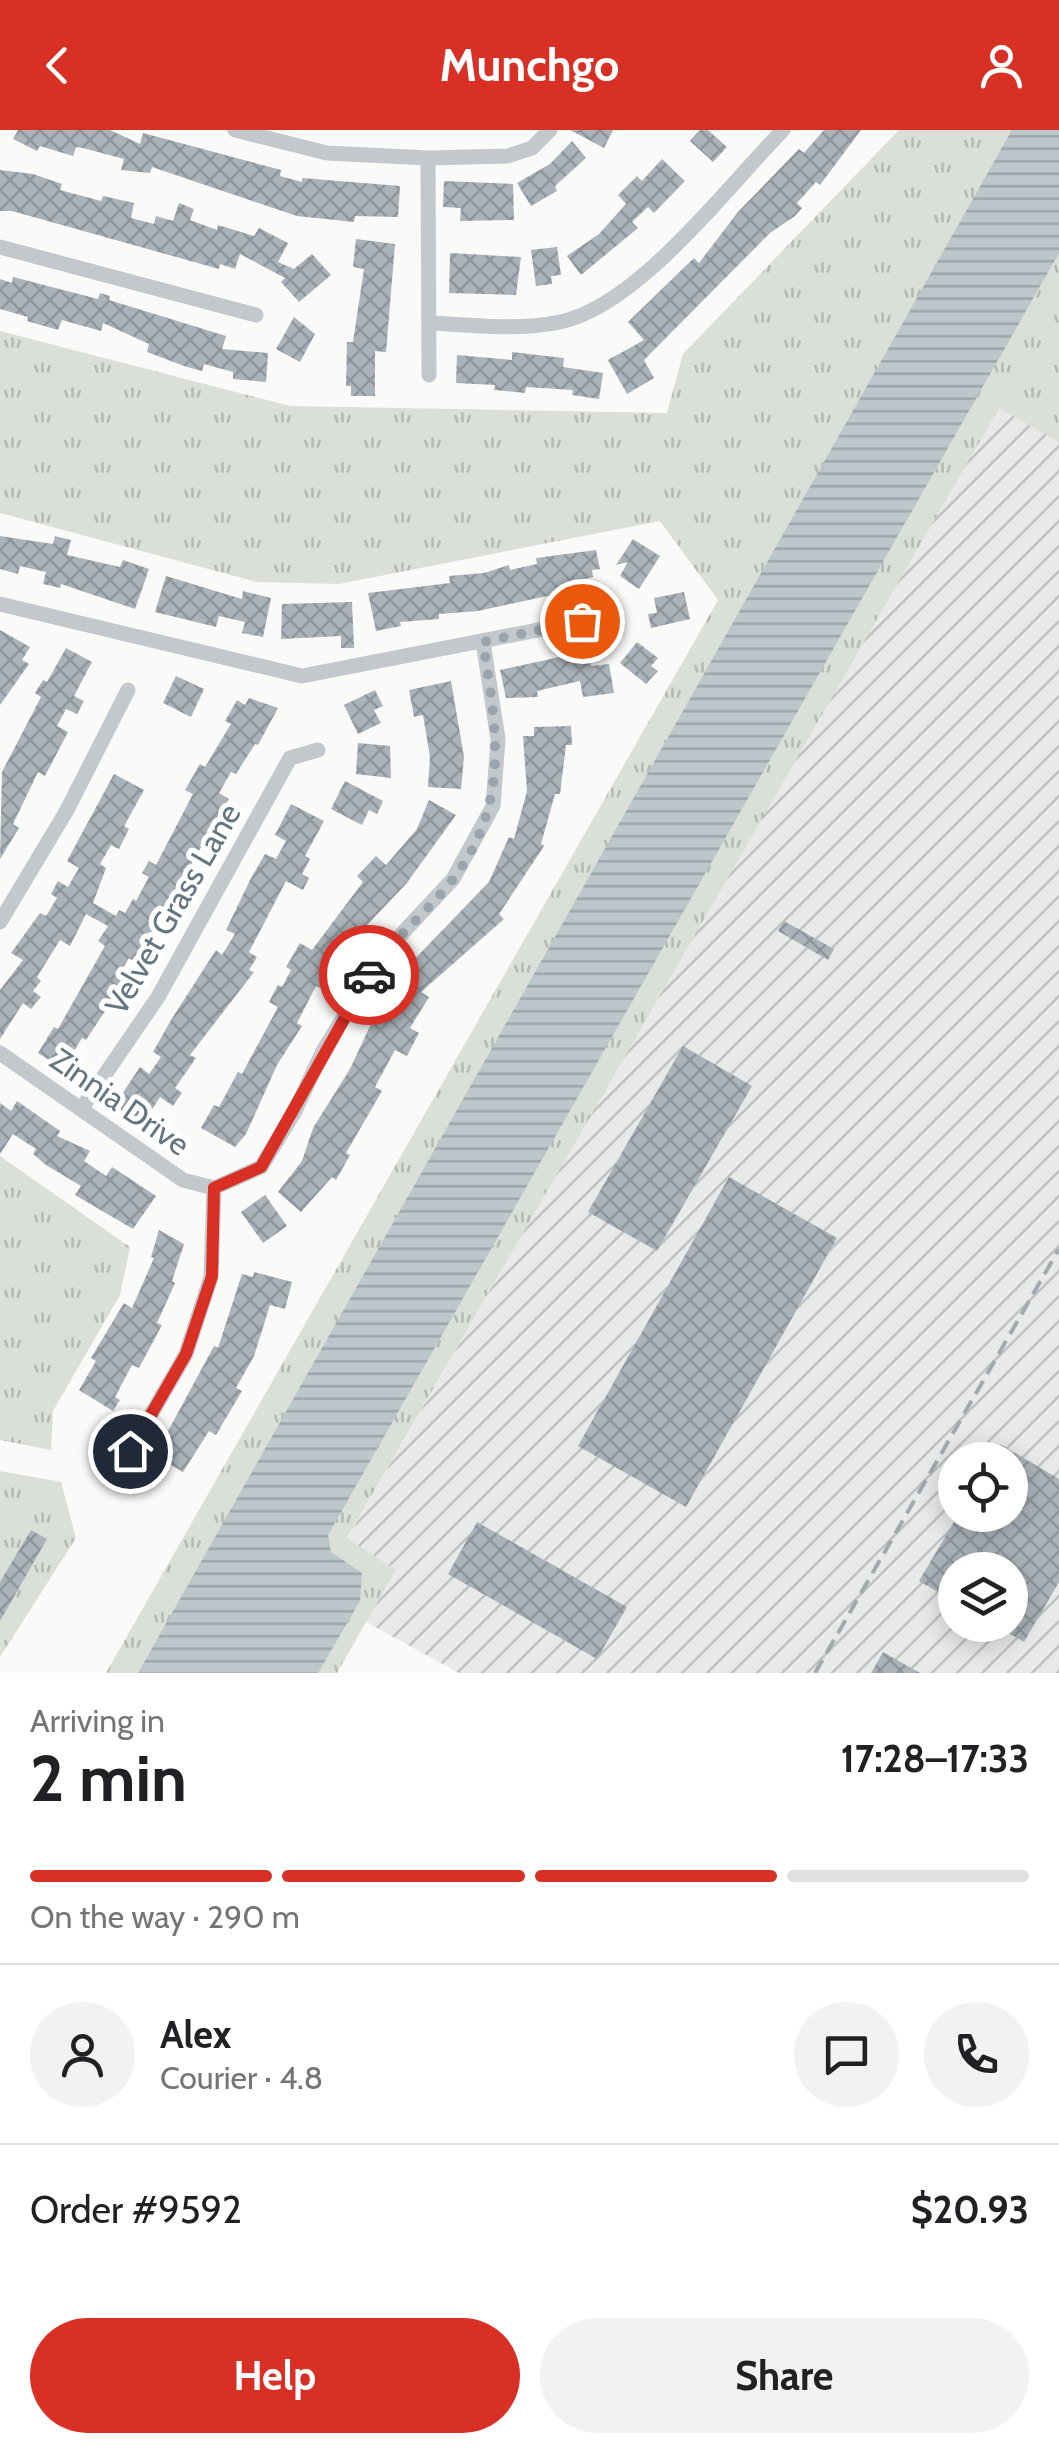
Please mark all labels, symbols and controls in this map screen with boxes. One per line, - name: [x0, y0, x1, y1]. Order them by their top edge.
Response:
- icon: back: [30, 38, 85, 93]
- text: Munchgo: [440, 38, 619, 92]
- icon: person: [974, 38, 1029, 93]
- pin: [540, 579, 625, 664]
- icon: bag: [555, 594, 610, 649]
- street label: Velvet Grass Lane: [96, 796, 249, 1021]
- courier: [319, 925, 419, 1025]
- icon: car: [342, 948, 397, 1003]
- street label: Zinnia Drive: [43, 1039, 197, 1164]
- pin: [88, 1409, 173, 1494]
- icon: home: [103, 1424, 158, 1479]
- map controls: [938, 1442, 1028, 1642]
- button: locate: [938, 1442, 1028, 1532]
- button: layers: [938, 1552, 1028, 1642]
- text: Arriving in: [30, 1701, 165, 1740]
- text: 17:28–17:33: [841, 1735, 1029, 1782]
- text: 2 min: [30, 1738, 187, 1817]
- text: On the way · 290 m: [30, 1897, 300, 1936]
- button: person: [30, 2002, 135, 2107]
- button: chat: [794, 2002, 899, 2107]
- button: phone: [924, 2002, 1029, 2107]
- text: Alex: [160, 2011, 231, 2058]
- text: Courier · 4.8: [160, 2058, 323, 2097]
- text: Order #9592: [30, 2186, 242, 2233]
- text: $20.93: [911, 2186, 1029, 2233]
- button: Help: [30, 2318, 520, 2433]
- button: Share: [540, 2318, 1029, 2433]

